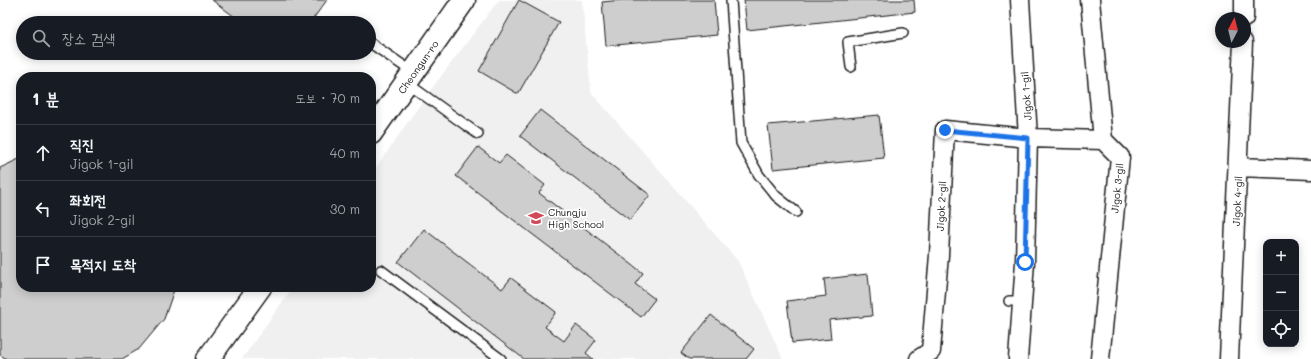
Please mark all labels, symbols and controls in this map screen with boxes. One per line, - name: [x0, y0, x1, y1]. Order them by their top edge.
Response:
- north arrow: [1215, 12, 1251, 48]
- search box: [16, 16, 376, 60]
- icon: search: [30, 27, 52, 49]
- text: 장소 검색: [62, 28, 115, 48]
- street label: Cheongun-ro: [394, 37, 442, 97]
- street label: Jigok 1-gil: [1017, 71, 1035, 121]
- text: 1 분: [32, 87, 59, 109]
- text: 도보 · 70 m: [295, 89, 360, 106]
- route end: [936, 121, 954, 139]
- text: 직진: [70, 134, 94, 154]
- icon: ahead: [32, 142, 54, 164]
- text: 40 m: [330, 144, 360, 161]
- text: Jigok 1-gil: [70, 155, 134, 172]
- street label: Jigok 3-gil: [1107, 162, 1127, 214]
- street label: Jigok 4-gil: [1229, 176, 1245, 226]
- street label: Jigok 2-gil: [933, 181, 949, 231]
- text: 좌회전: [70, 190, 106, 210]
- icon: left: [32, 198, 54, 220]
- text: 30 m: [330, 200, 360, 217]
- place label: Chungju High School: [548, 205, 604, 231]
- school or university icon: Chungju High School: [527, 209, 545, 227]
- text: Jigok 2-gil: [70, 211, 135, 228]
- map controls: [1263, 239, 1299, 347]
- button: +: [1263, 239, 1299, 275]
- route start: [1016, 253, 1034, 271]
- icon: arrive: [32, 254, 54, 276]
- text: 목적지 도착: [70, 254, 136, 274]
- button: −: [1263, 275, 1299, 311]
- button: locate: [1263, 311, 1299, 347]

